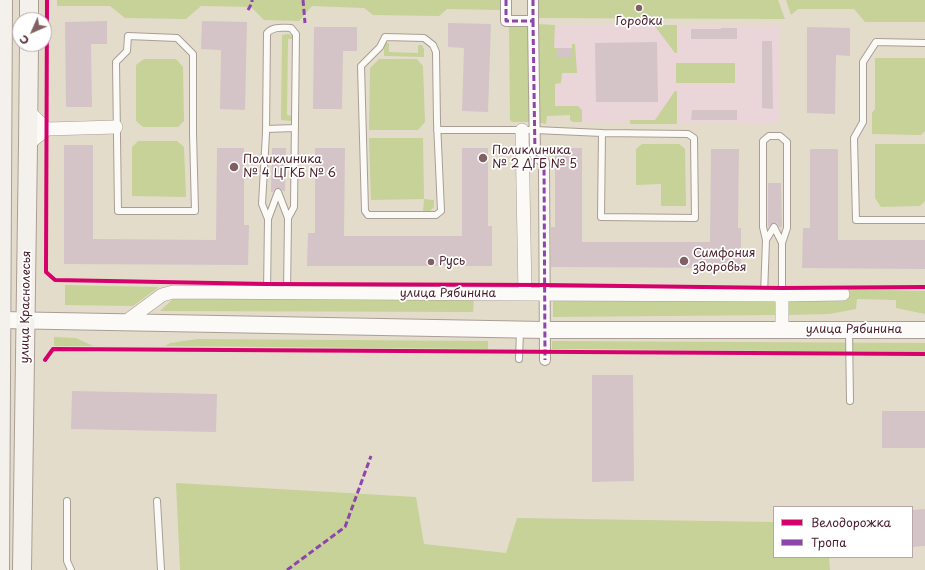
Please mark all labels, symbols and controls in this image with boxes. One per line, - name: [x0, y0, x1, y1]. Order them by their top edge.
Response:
- marker: Городки: [634, 3, 644, 13]
- north arrow: [12, 12, 52, 52]
- place label: Городки: [616, 15, 662, 29]
- text: С: [15, 31, 33, 49]
- place label: Поликлиника № 2 ДГБ № 5: [492, 144, 577, 172]
- marker: Поликлиника № 2 ДГБ № 5: [477, 152, 489, 164]
- place label: Поликлиника № 4 ЦГКБ № 6: [243, 153, 336, 181]
- marker: Поликлиника № 4 ЦГКБ № 6: [228, 161, 240, 173]
- place label: Симфония здоровья: [693, 247, 755, 275]
- street label: улица Краснолесья: [18, 250, 34, 364]
- place label: Русь: [439, 255, 465, 269]
- marker: Симфония здоровья: [678, 255, 690, 267]
- marker: Русь: [426, 257, 436, 267]
- street label: улица Рябинина: [400, 287, 496, 301]
- street label: улица Рябинина: [806, 323, 902, 337]
- legend: [773, 506, 913, 558]
- text: Велодорожка: [811, 513, 891, 531]
- text: Тропа: [811, 533, 847, 551]

